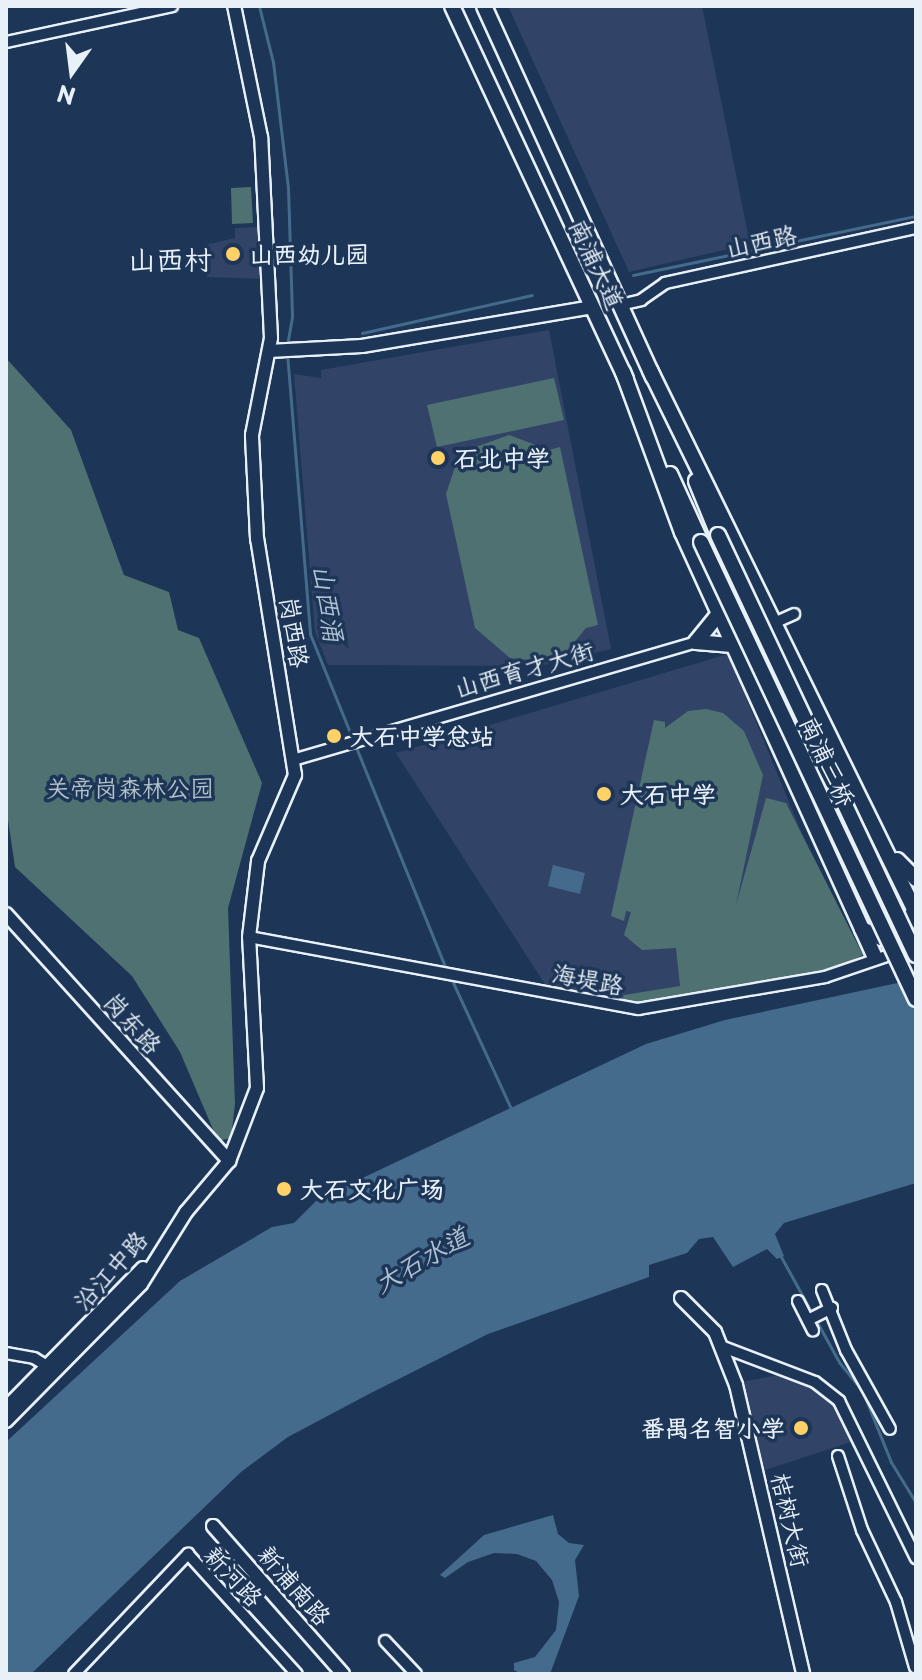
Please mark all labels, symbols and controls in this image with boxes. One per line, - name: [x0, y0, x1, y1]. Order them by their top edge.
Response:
- north arrow: [32, 32, 112, 112]
- text: N: [54, 78, 79, 114]
- street label: 南浦大道: [564, 214, 630, 314]
- street label: 山西路: [723, 219, 799, 263]
- place label: 山西幼儿园: [249, 240, 369, 268]
- district label: 山西村: [128, 242, 212, 276]
- marker: 山西幼儿园: [224, 245, 242, 263]
- place label: 石北中学: [454, 444, 550, 472]
- marker: 石北中学: [429, 449, 447, 467]
- water label: 山西涌: [307, 562, 351, 644]
- street label: 岗西路: [275, 594, 315, 670]
- street label: 山西育才大街: [451, 635, 597, 703]
- street label: 南浦三桥: [795, 711, 861, 811]
- place label: 大石中学总站: [350, 722, 494, 750]
- marker: 大石中学总站: [325, 727, 343, 745]
- park label: 关帝岗森林公园: [46, 774, 214, 802]
- place label: 大石中学: [620, 780, 716, 808]
- marker: 大石中学: [595, 785, 613, 803]
- street label: 海堤路: [550, 958, 626, 1000]
- street label: 岗东路: [98, 987, 168, 1059]
- place label: 大石文化广场: [300, 1175, 444, 1203]
- marker: 大石文化广场: [275, 1180, 293, 1198]
- water label: 大石水道: [368, 1219, 474, 1299]
- street label: 沿江中路: [67, 1225, 153, 1315]
- place label: 番禺名智小学: [641, 1414, 785, 1442]
- marker: 番禺名智小学: [792, 1419, 810, 1437]
- street label: 桔树大街: [766, 1470, 816, 1570]
- street label: 新浦南路: [253, 1539, 337, 1631]
- street label: 新河路: [199, 1540, 269, 1612]

